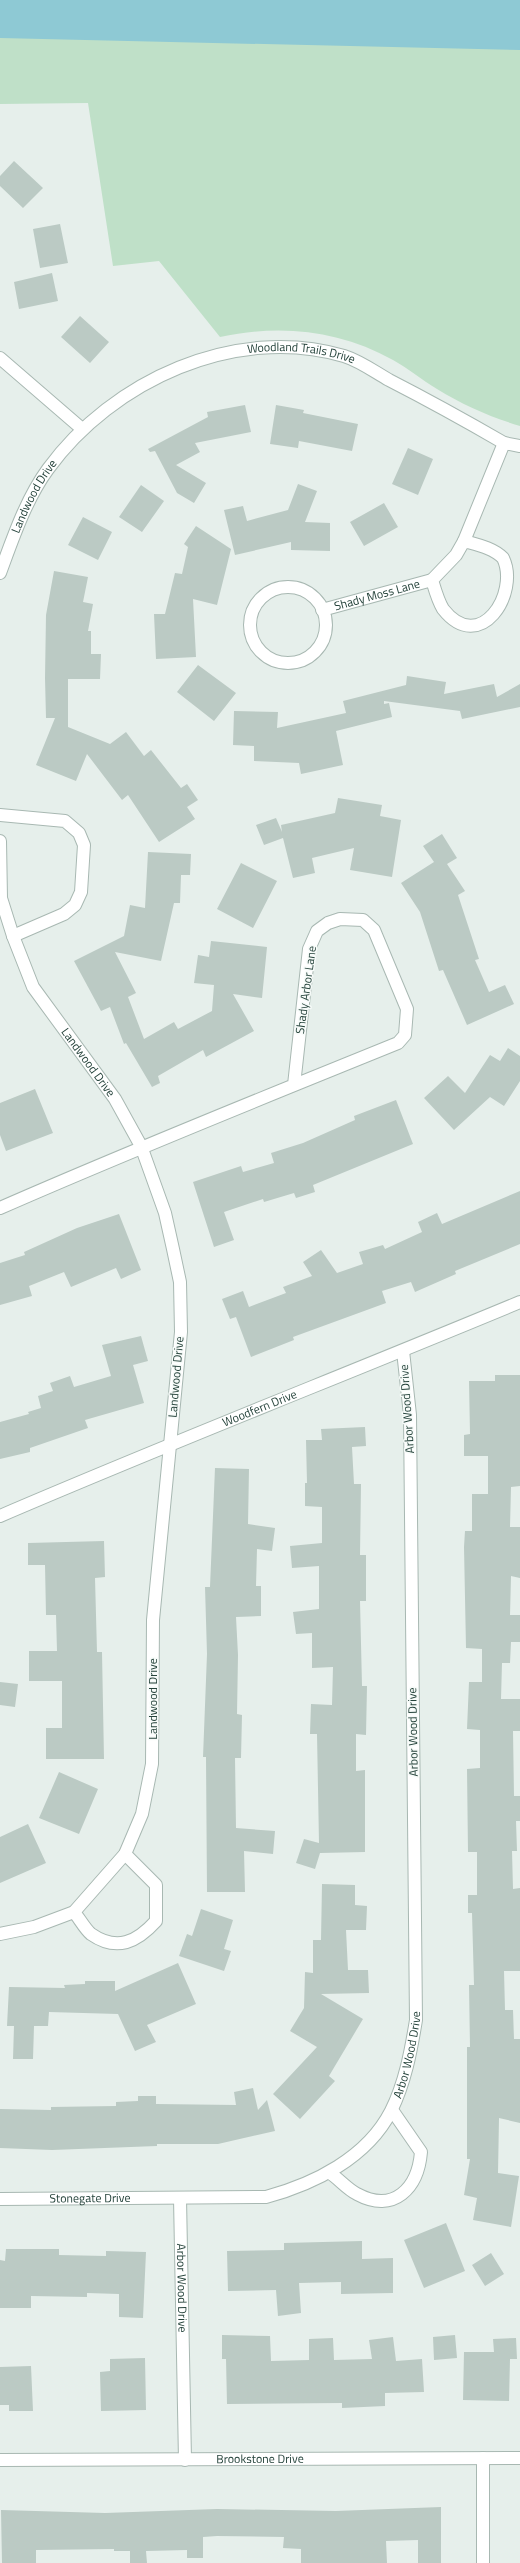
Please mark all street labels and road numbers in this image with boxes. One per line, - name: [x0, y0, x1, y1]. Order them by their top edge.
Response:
- street label: Woodland Trails Drive: [246, 337, 359, 368]
- street label: Landwood Drive: [6, 455, 61, 536]
- street label: Shady Moss Lane: [332, 574, 422, 615]
- street label: Shady Arbor Lane: [290, 945, 321, 1035]
- street label: Landwood Drive: [57, 1023, 120, 1101]
- street label: Landwood Drive: [162, 1336, 189, 1418]
- street label: Arbor Wood Drive: [394, 1364, 419, 1454]
- street label: Woodfern Drive: [219, 1384, 299, 1431]
- street label: Landwood Drive: [143, 1658, 162, 1740]
- street label: Arbor Wood Drive: [402, 1687, 423, 1777]
- street label: Arbor Wood Drive: [388, 2011, 425, 2101]
- street label: Stonegate Drive: [49, 2188, 131, 2208]
- street label: Arbor Wood Drive: [172, 2243, 193, 2333]
- street label: Brookstone Drive: [216, 2449, 304, 2468]

